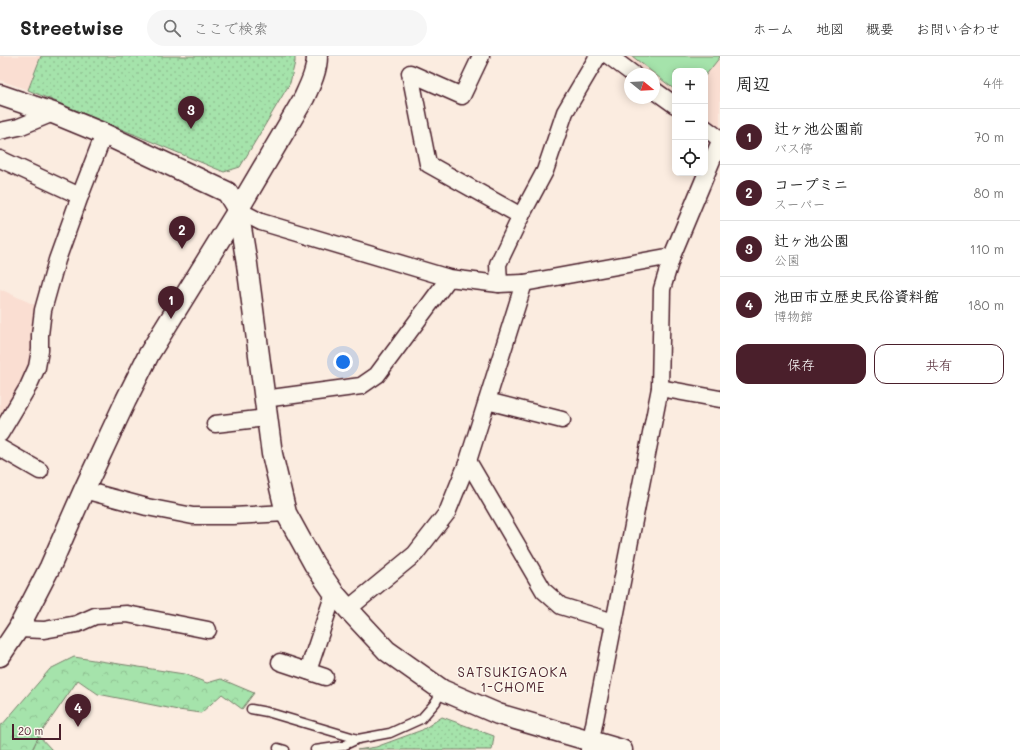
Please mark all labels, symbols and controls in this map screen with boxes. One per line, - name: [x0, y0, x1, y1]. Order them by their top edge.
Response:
- search box: [147, 10, 427, 46]
- text: Streetwise: [20, 15, 123, 40]
- icon: search: [161, 17, 183, 39]
- text: ここで検索: [193, 18, 268, 38]
- text: ホーム: [753, 19, 794, 38]
- text: 地図: [816, 19, 844, 38]
- text: 概要: [866, 19, 894, 38]
- text: お問い合わせ: [916, 19, 1000, 38]
- north arrow: [624, 68, 660, 104]
- map controls: [672, 68, 708, 176]
- button: +: [672, 68, 708, 104]
- text: 周辺: [736, 72, 770, 94]
- text: 4件: [983, 74, 1004, 91]
- pin: 3: [178, 96, 204, 129]
- button: −: [672, 104, 708, 140]
- text: 辻ヶ池公園前: [774, 118, 864, 138]
- text: 1: [746, 128, 752, 145]
- text: 70 m: [974, 128, 1004, 145]
- text: バス停: [774, 139, 813, 156]
- button: locate: [672, 140, 708, 176]
- text: コープミニ: [774, 174, 848, 194]
- text: 2: [745, 184, 753, 201]
- text: 80 m: [974, 184, 1004, 201]
- text: スーパー: [774, 195, 825, 212]
- pin: 2: [169, 216, 195, 249]
- text: 辻ヶ池公園: [774, 230, 849, 250]
- text: 3: [745, 240, 753, 257]
- text: 110 m: [970, 240, 1004, 257]
- text: 公園: [774, 251, 800, 268]
- pin: 1: [158, 286, 184, 319]
- text: 池田市立歴史民俗資料館: [774, 286, 939, 306]
- text: 4: [745, 296, 753, 313]
- text: 180 m: [968, 296, 1004, 313]
- text: 博物館: [774, 307, 813, 324]
- button: 保存: [736, 344, 866, 384]
- button: 共有: [874, 344, 1004, 384]
- your location: [333, 352, 353, 372]
- district label: SATSUKIGAOKA 1-CHOME: [458, 663, 568, 695]
- pin: 4: [65, 694, 91, 727]
- scale bar: [12, 722, 61, 741]
- text: 20 m: [18, 723, 43, 738]

